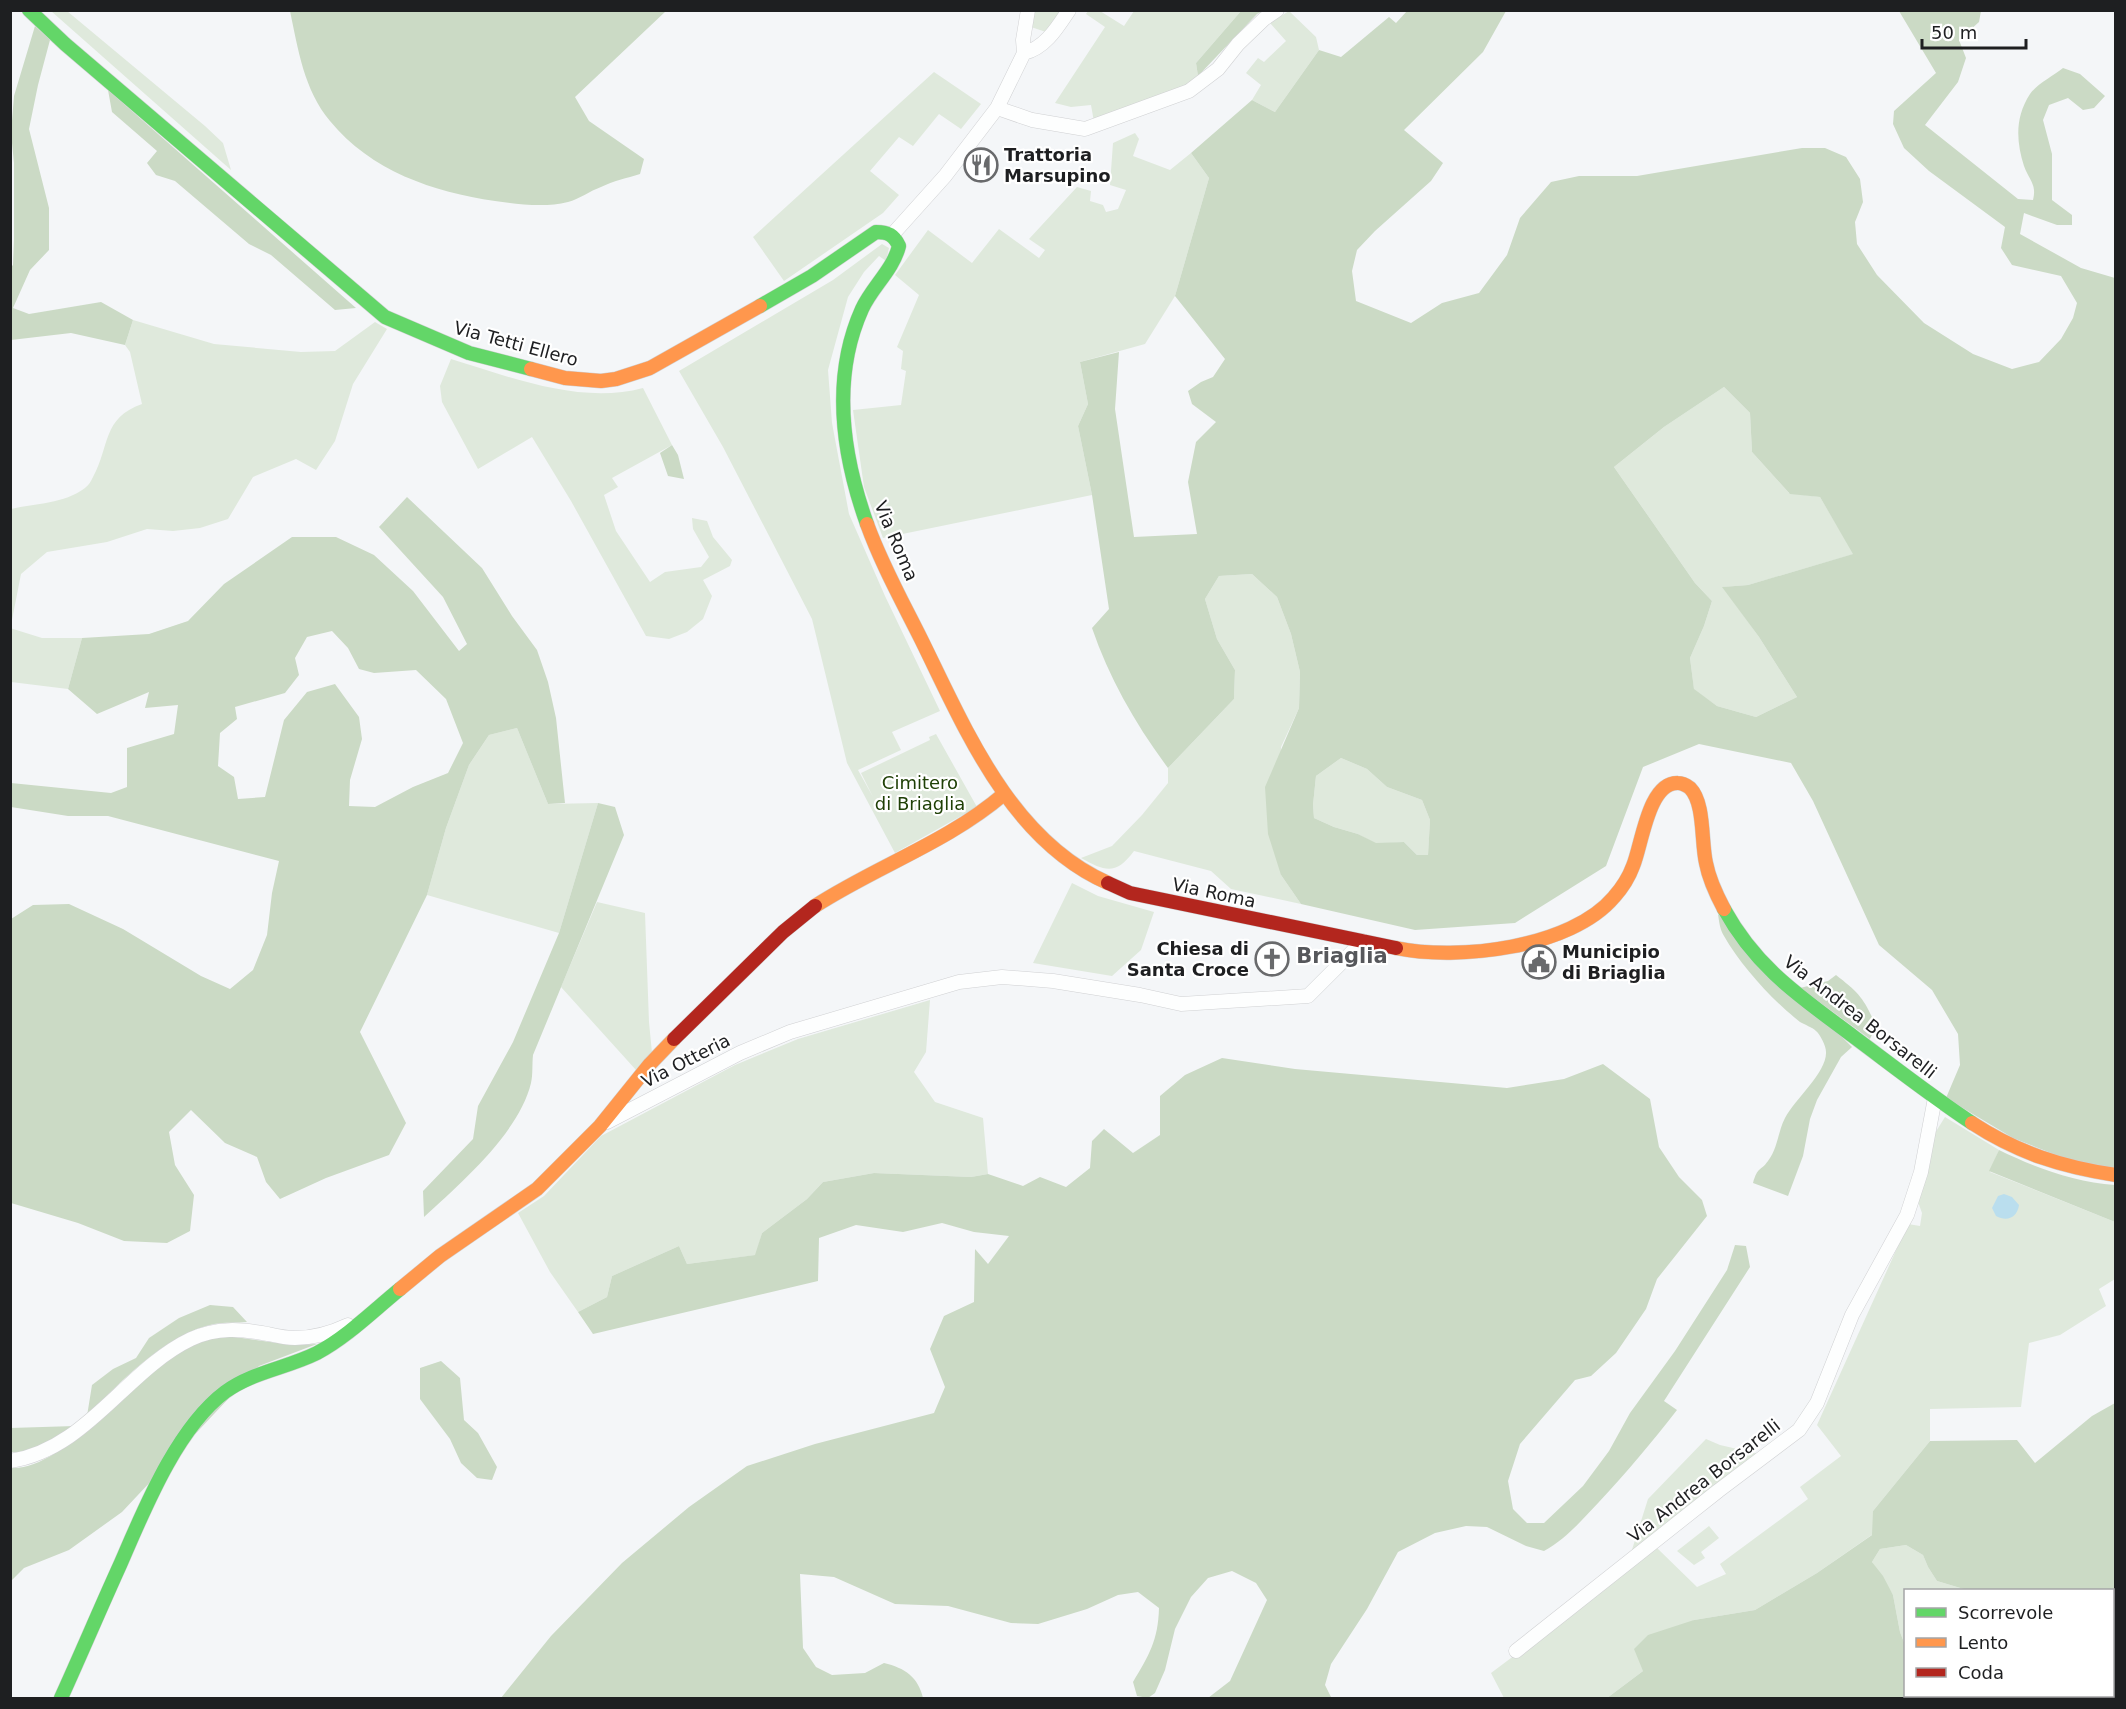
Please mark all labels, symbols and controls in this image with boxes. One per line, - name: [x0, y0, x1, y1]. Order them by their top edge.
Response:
- scale bar: [1922, 12, 2026, 50]
- text: 50 m: [1931, 22, 1977, 43]
- place label: Trattoria Marsupino: [1004, 144, 1111, 186]
- restaurant icon: Trattoria Marsupino: [963, 147, 999, 183]
- street label: Via Tetti Ellero: [452, 317, 581, 370]
- street label: Via Roma: [870, 498, 923, 584]
- park label: Cimitero di Briaglia: [875, 772, 965, 814]
- street label: Via Roma: [1170, 873, 1258, 912]
- place label: Chiesa di Santa Croce: [1127, 938, 1249, 980]
- church icon: Chiesa di Santa Croce: [1254, 941, 1290, 977]
- place label: Municipio di Briaglia: [1562, 941, 1666, 983]
- district label: Briaglia: [1296, 944, 1388, 968]
- public building icon: Municipio di Briaglia: [1521, 944, 1557, 980]
- street label: Via Andrea Borsarelli: [1780, 950, 1941, 1083]
- street label: Via Otteria: [638, 1029, 734, 1092]
- street label: Via Andrea Borsarelli: [1623, 1414, 1784, 1547]
- legend: [1904, 1589, 2114, 1697]
- text: Scorrevole: [1958, 1602, 2053, 1623]
- text: Lento: [1958, 1632, 2008, 1653]
- text: Coda: [1958, 1662, 2004, 1683]

